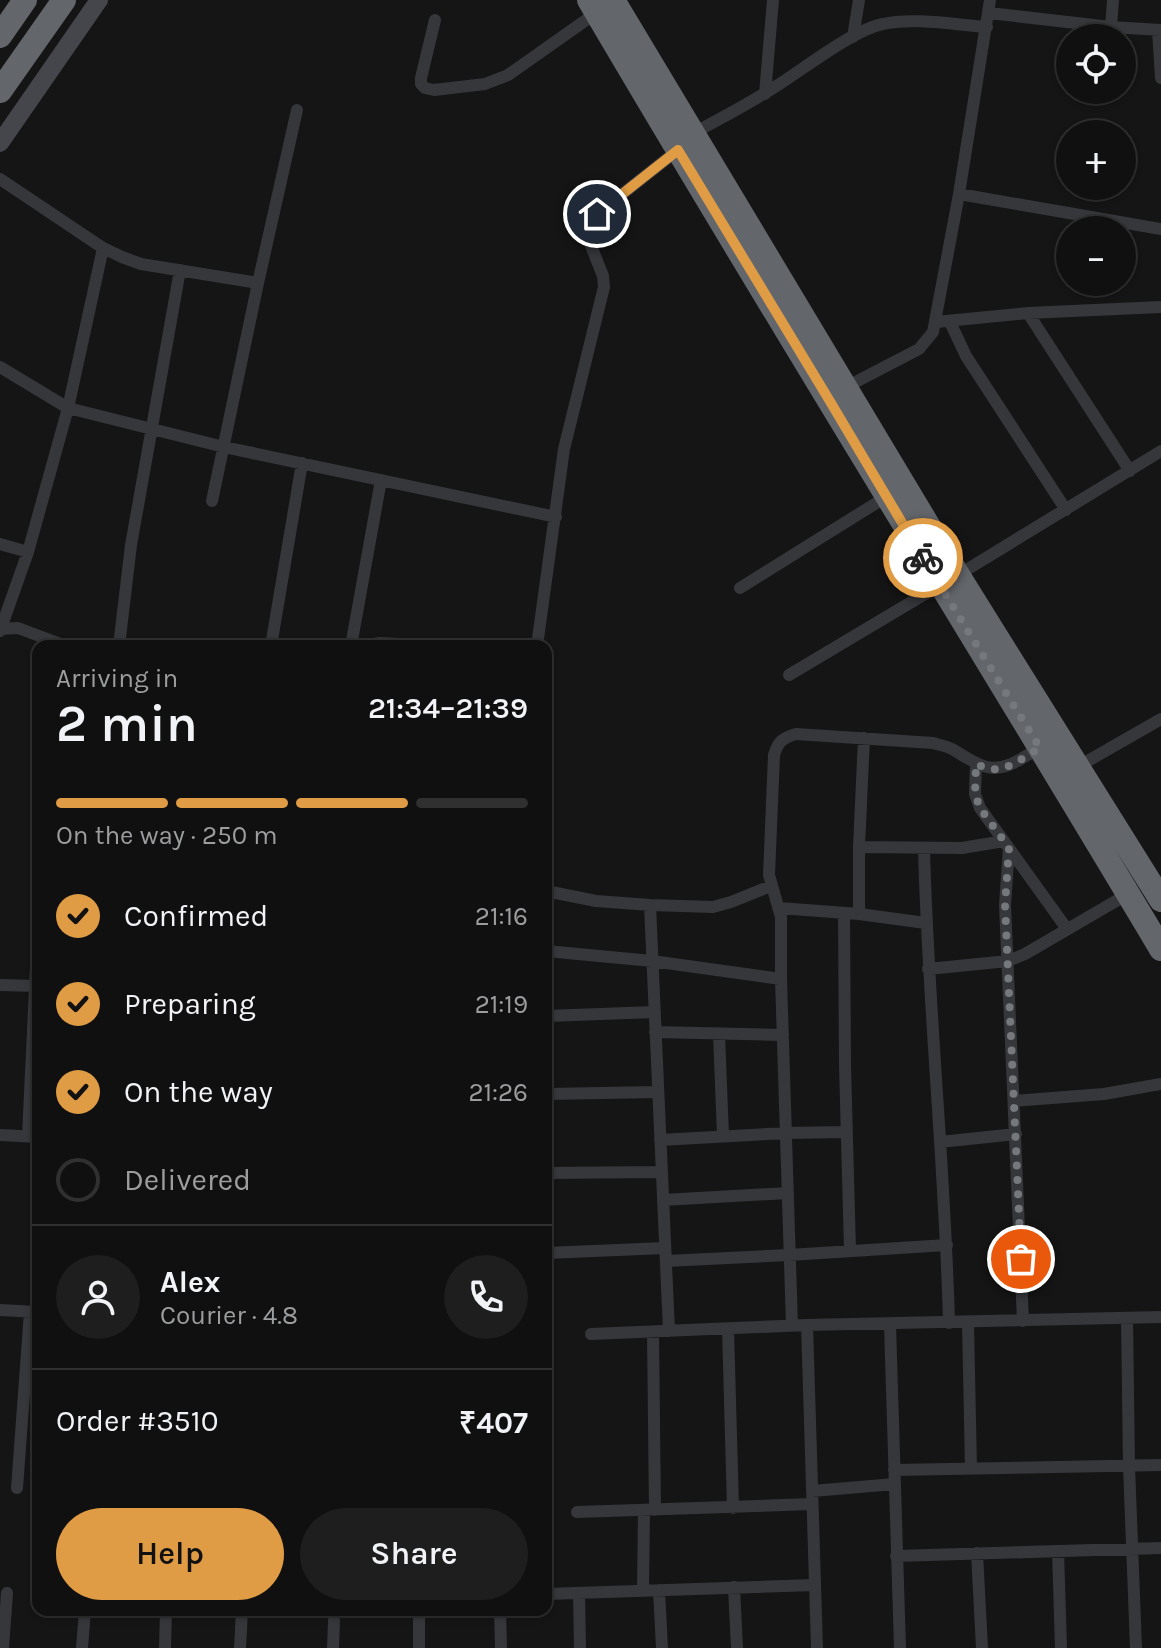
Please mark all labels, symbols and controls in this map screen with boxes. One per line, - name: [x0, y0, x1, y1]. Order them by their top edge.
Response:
- map controls: [1056, 24, 1136, 296]
- button: locate: [1056, 24, 1136, 104]
- button: +: [1056, 120, 1136, 200]
- pin: [563, 180, 631, 248]
- icon: home: [575, 192, 619, 236]
- button: −: [1056, 216, 1136, 296]
- courier: [883, 518, 963, 598]
- icon: bike: [901, 536, 945, 580]
- text: Arriving in: [56, 663, 178, 694]
- text: 21:34–21:39: [368, 690, 528, 726]
- text: 2 min: [56, 693, 198, 754]
- text: On the way · 250 m: [56, 820, 278, 851]
- icon: check: [56, 894, 100, 938]
- text: Confirmed: [124, 898, 268, 934]
- text: 21:16: [475, 901, 528, 932]
- icon: check: [56, 982, 100, 1026]
- text: Preparing: [124, 986, 256, 1022]
- text: 21:19: [475, 989, 528, 1020]
- icon: check: [56, 1070, 100, 1114]
- text: On the way: [124, 1074, 273, 1110]
- text: 21:26: [468, 1077, 528, 1108]
- text: Delivered: [124, 1162, 251, 1198]
- pin: [987, 1225, 1055, 1293]
- icon: bag: [999, 1237, 1043, 1281]
- button: person: [56, 1255, 140, 1339]
- button: phone: [444, 1255, 528, 1339]
- text: Alex: [160, 1264, 220, 1300]
- text: Courier · 4.8: [160, 1300, 298, 1331]
- text: Order #3510: [56, 1403, 219, 1439]
- text: ₹407: [459, 1405, 528, 1441]
- button: Help: [56, 1508, 284, 1600]
- button: Share: [300, 1508, 528, 1600]

